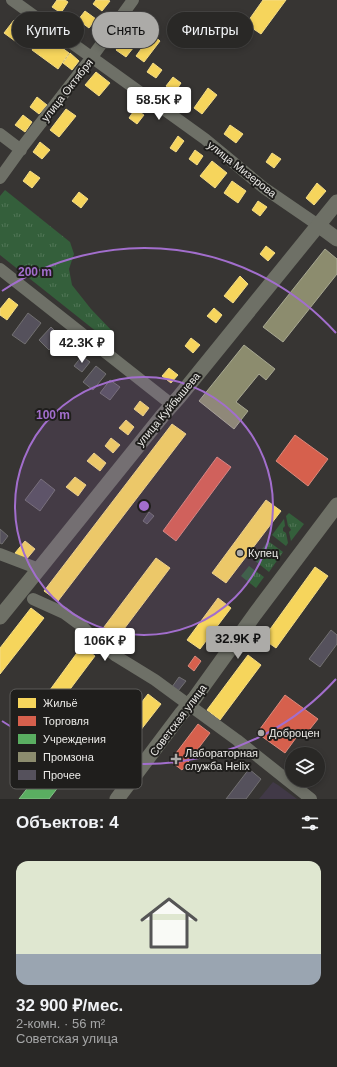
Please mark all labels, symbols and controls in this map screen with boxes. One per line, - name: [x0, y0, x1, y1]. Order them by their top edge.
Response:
- chip: Купить: [12, 12, 84, 48]
- chip: Снять: [92, 12, 159, 48]
- chip: Фильтры: [167, 12, 253, 48]
- street label: улица Октября: [39, 56, 95, 124]
- pin: 58.5K ₽: [122, 87, 196, 121]
- text: 58.5K ₽: [136, 92, 182, 107]
- street label: улица Мизерова: [205, 139, 279, 200]
- text: 200 m: [18, 265, 52, 279]
- pin: 42.3K ₽: [45, 330, 119, 364]
- text: 42.3K ₽: [59, 335, 105, 350]
- street label: улица Куйбышева: [134, 369, 203, 448]
- text: 100 m: [36, 408, 70, 422]
- centre of rings: [137, 499, 151, 513]
- place label: Купец: [248, 547, 279, 559]
- marker: Купец: [235, 548, 245, 558]
- pin: 32.9K ₽: [201, 626, 275, 660]
- pin: 106K ₽: [72, 628, 138, 662]
- text: 32.9K ₽: [215, 631, 261, 646]
- text: 106K ₽: [84, 633, 126, 648]
- street label: Советская улица: [147, 681, 209, 758]
- legend: [10, 689, 142, 789]
- text: Жильё: [43, 697, 78, 709]
- text: Торговля: [43, 715, 89, 727]
- place label: Доброцен: [269, 727, 320, 739]
- marker: Доброцен: [256, 728, 266, 738]
- text: Учреждения: [43, 733, 106, 745]
- place label: Лабораторная служба Helix: [185, 747, 258, 772]
- map controls: [285, 747, 325, 787]
- button: layers: [285, 747, 325, 787]
- text: Промзона: [43, 751, 95, 763]
- marker: Лабораторная служба Helix: [170, 753, 182, 765]
- text: Прочее: [43, 769, 81, 781]
- icon: filters: [299, 812, 321, 834]
- text: Объектов: 4: [16, 813, 119, 832]
- icon: home: [133, 887, 205, 959]
- text: 32 900 ₽/мес.: [16, 996, 123, 1015]
- text: 2-комн. · 56 m²: [16, 1016, 105, 1031]
- text: Советская улица: [16, 1031, 118, 1046]

